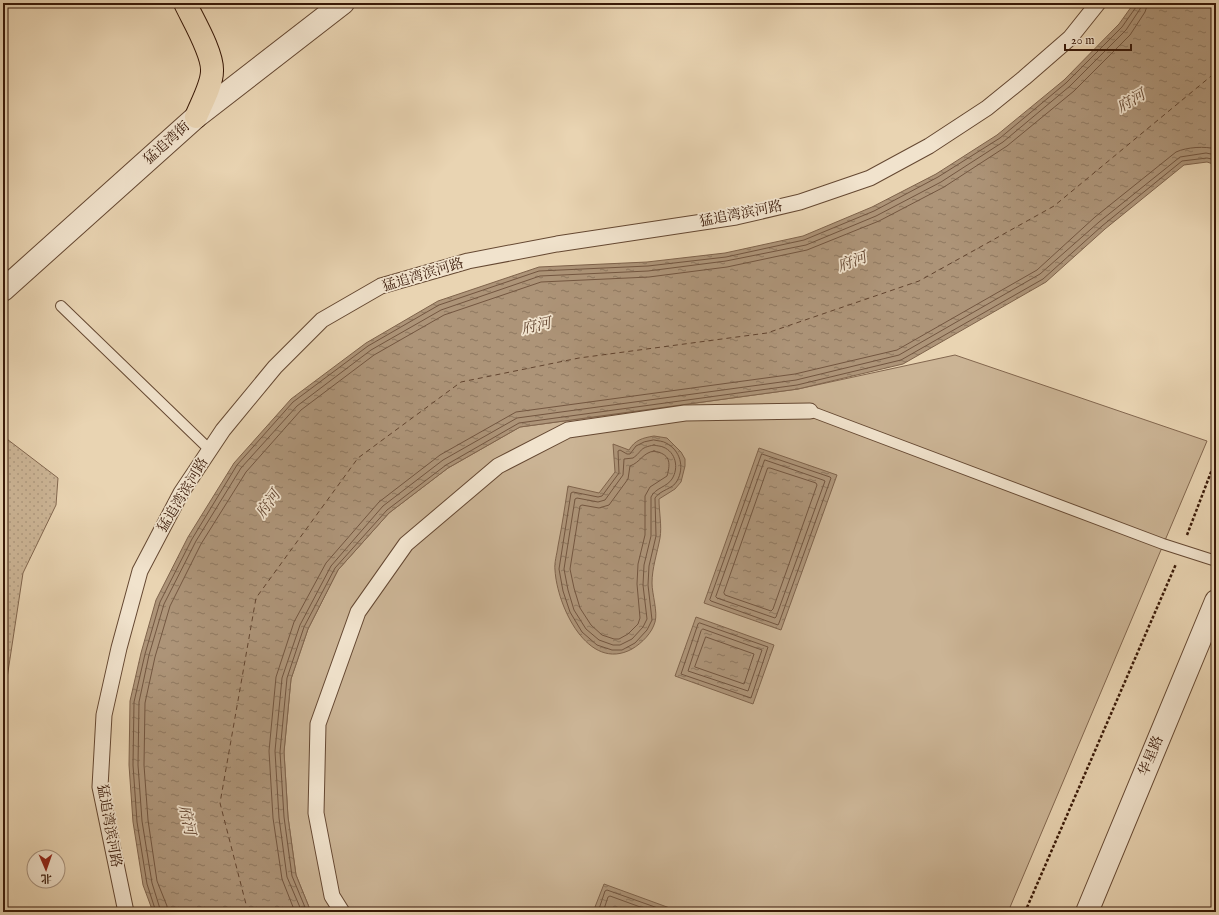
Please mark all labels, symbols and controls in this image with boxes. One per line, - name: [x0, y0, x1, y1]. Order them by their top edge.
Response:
- scale bar: [1065, 26, 1131, 52]
- text: 20 m: [1071, 33, 1094, 48]
- water label: 府河: [1113, 84, 1151, 117]
- street label: 猛追湾街: [140, 118, 194, 168]
- street label: 猛追湾滨河路: [698, 197, 784, 231]
- water label: 府河: [835, 247, 872, 276]
- street label: 猛追湾滨河路: [380, 254, 466, 296]
- water label: 府河: [519, 313, 556, 338]
- street label: 猛追湾滨河路: [154, 454, 212, 536]
- water label: 府河: [251, 484, 286, 522]
- street label: 华星路: [1135, 733, 1167, 779]
- street label: 猛追湾滨河路: [93, 783, 125, 869]
- water label: 府河: [175, 803, 200, 840]
- north arrow: [26, 849, 66, 889]
- text: 北: [41, 871, 52, 885]

